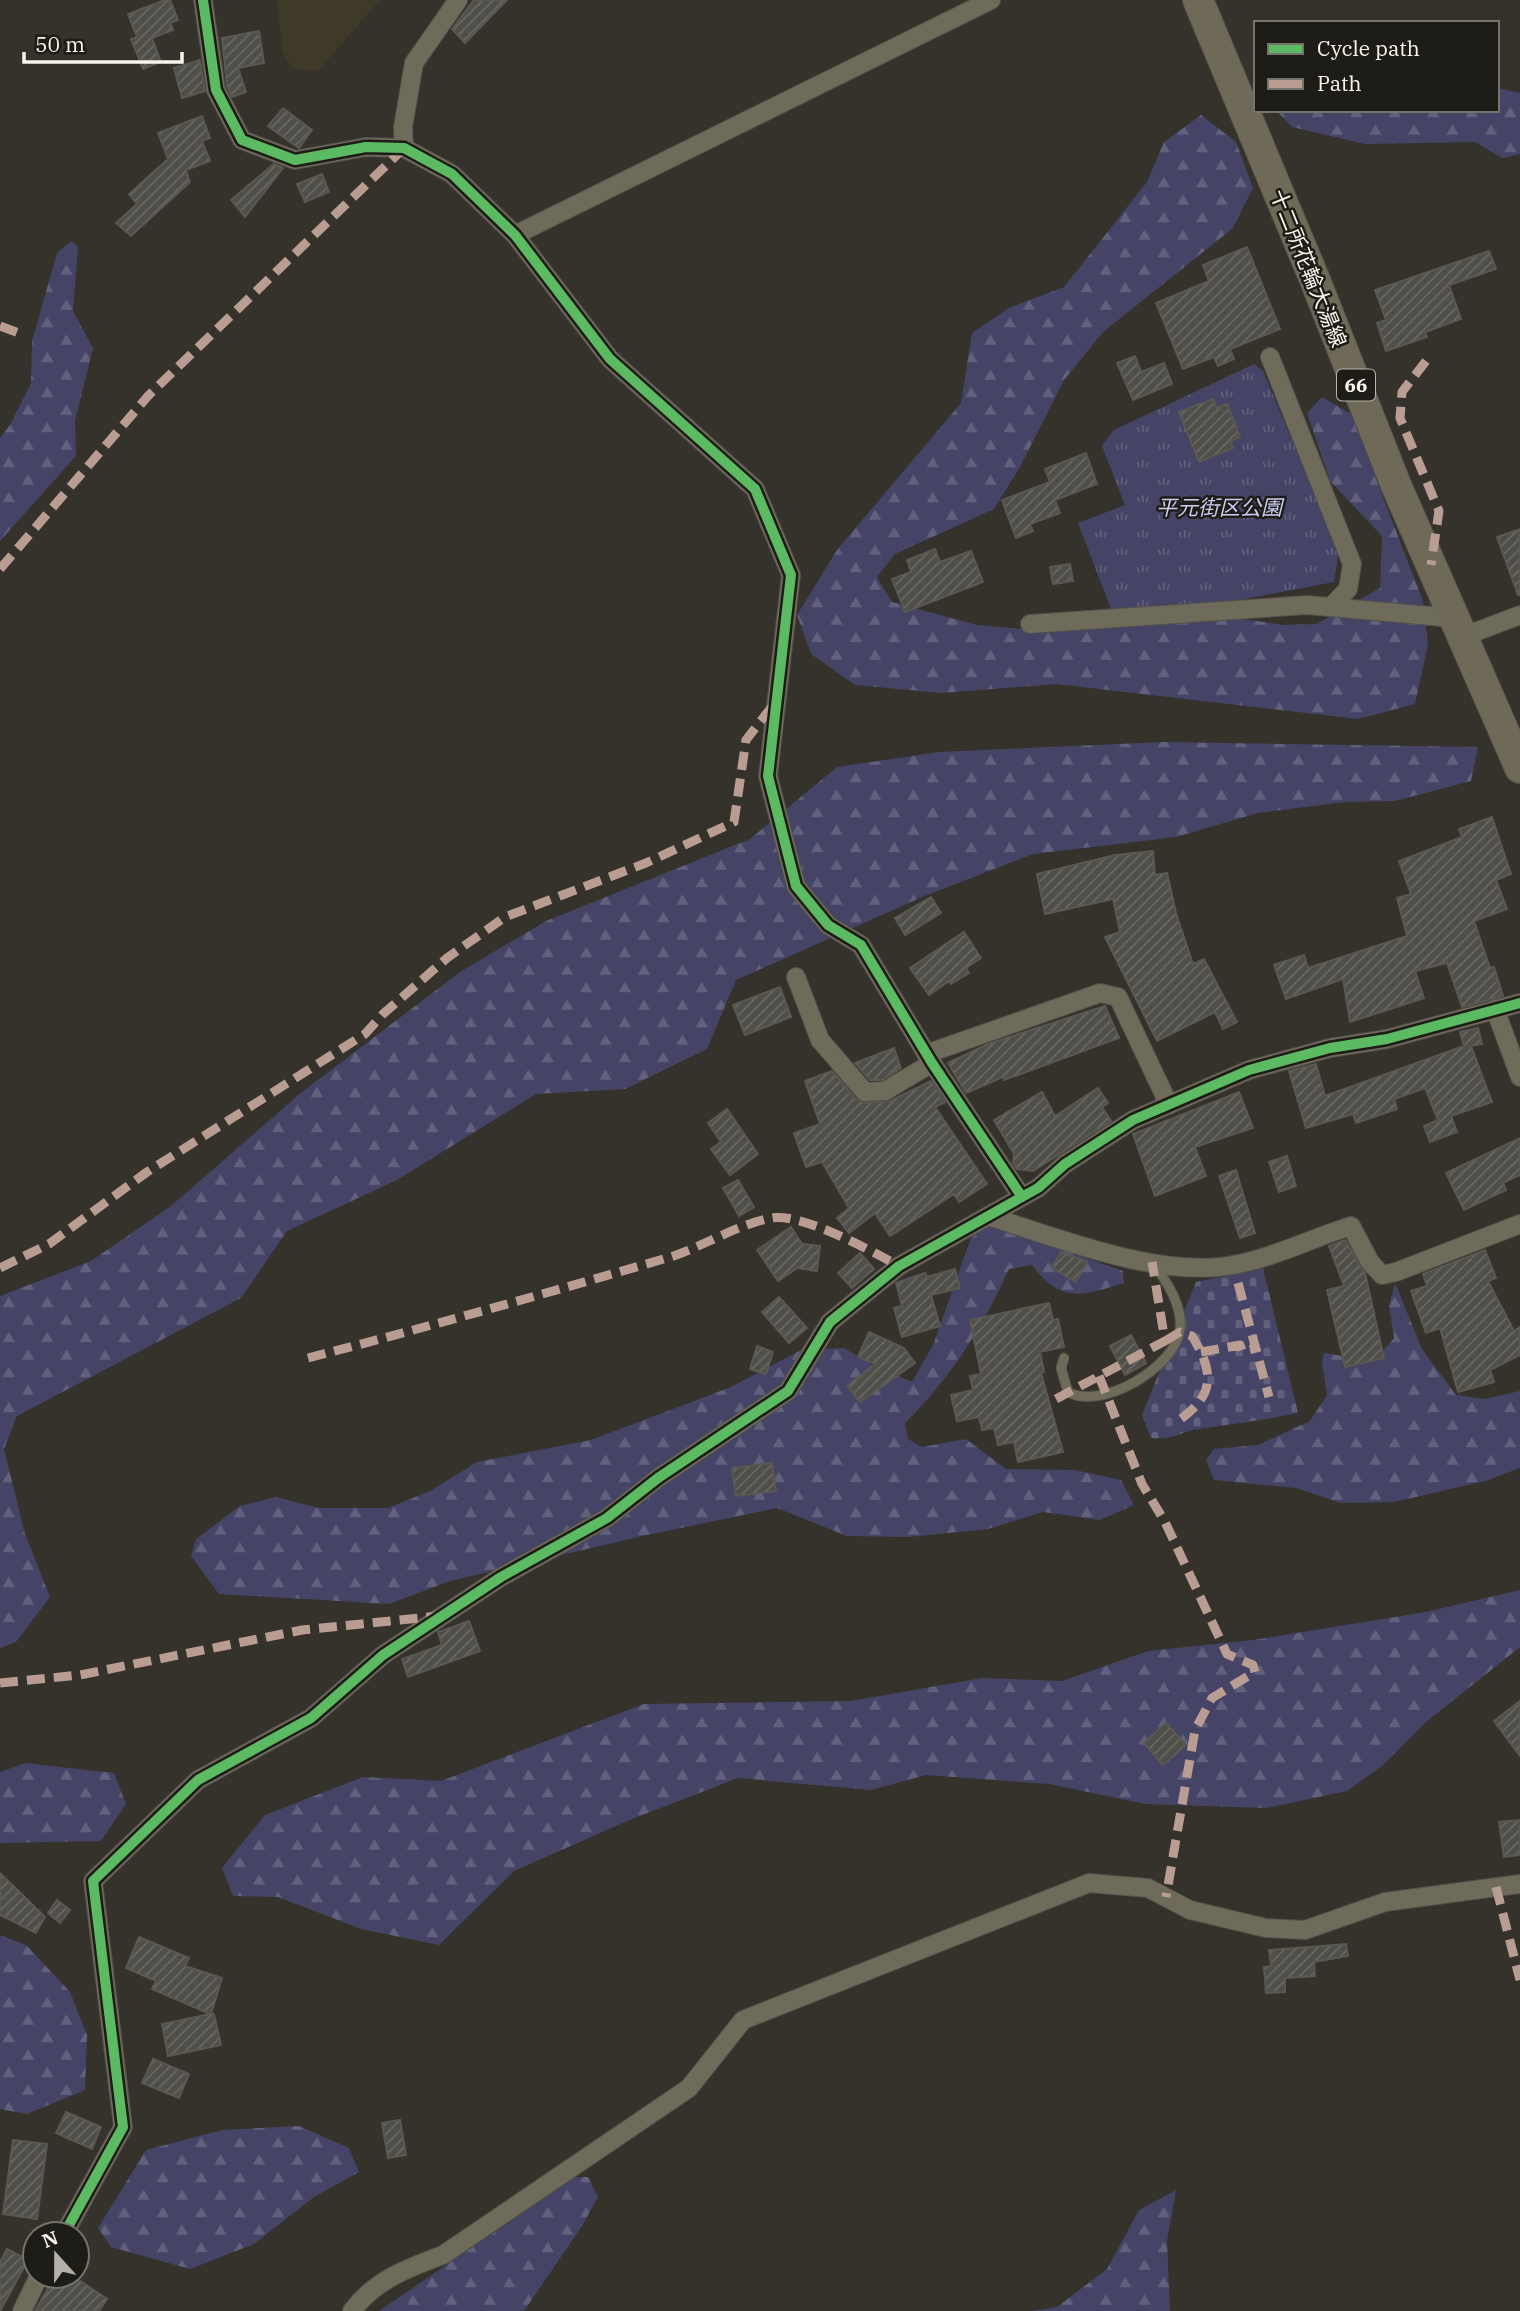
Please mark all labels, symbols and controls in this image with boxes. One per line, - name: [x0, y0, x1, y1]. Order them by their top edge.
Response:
- scale bar: [24, 21, 182, 65]
- legend: [1254, 21, 1499, 112]
- text: 50 m: [35, 30, 85, 58]
- text: Cycle path: [1317, 34, 1420, 62]
- text: Path: [1317, 69, 1362, 97]
- street label: 十二所花輪大湯線: [1265, 185, 1353, 351]
- road number: 66: [1337, 370, 1375, 400]
- park label: 平元街区公園: [1156, 493, 1285, 521]
- north arrow: [21, 2220, 91, 2290]
- text: N: [39, 2225, 61, 2253]

